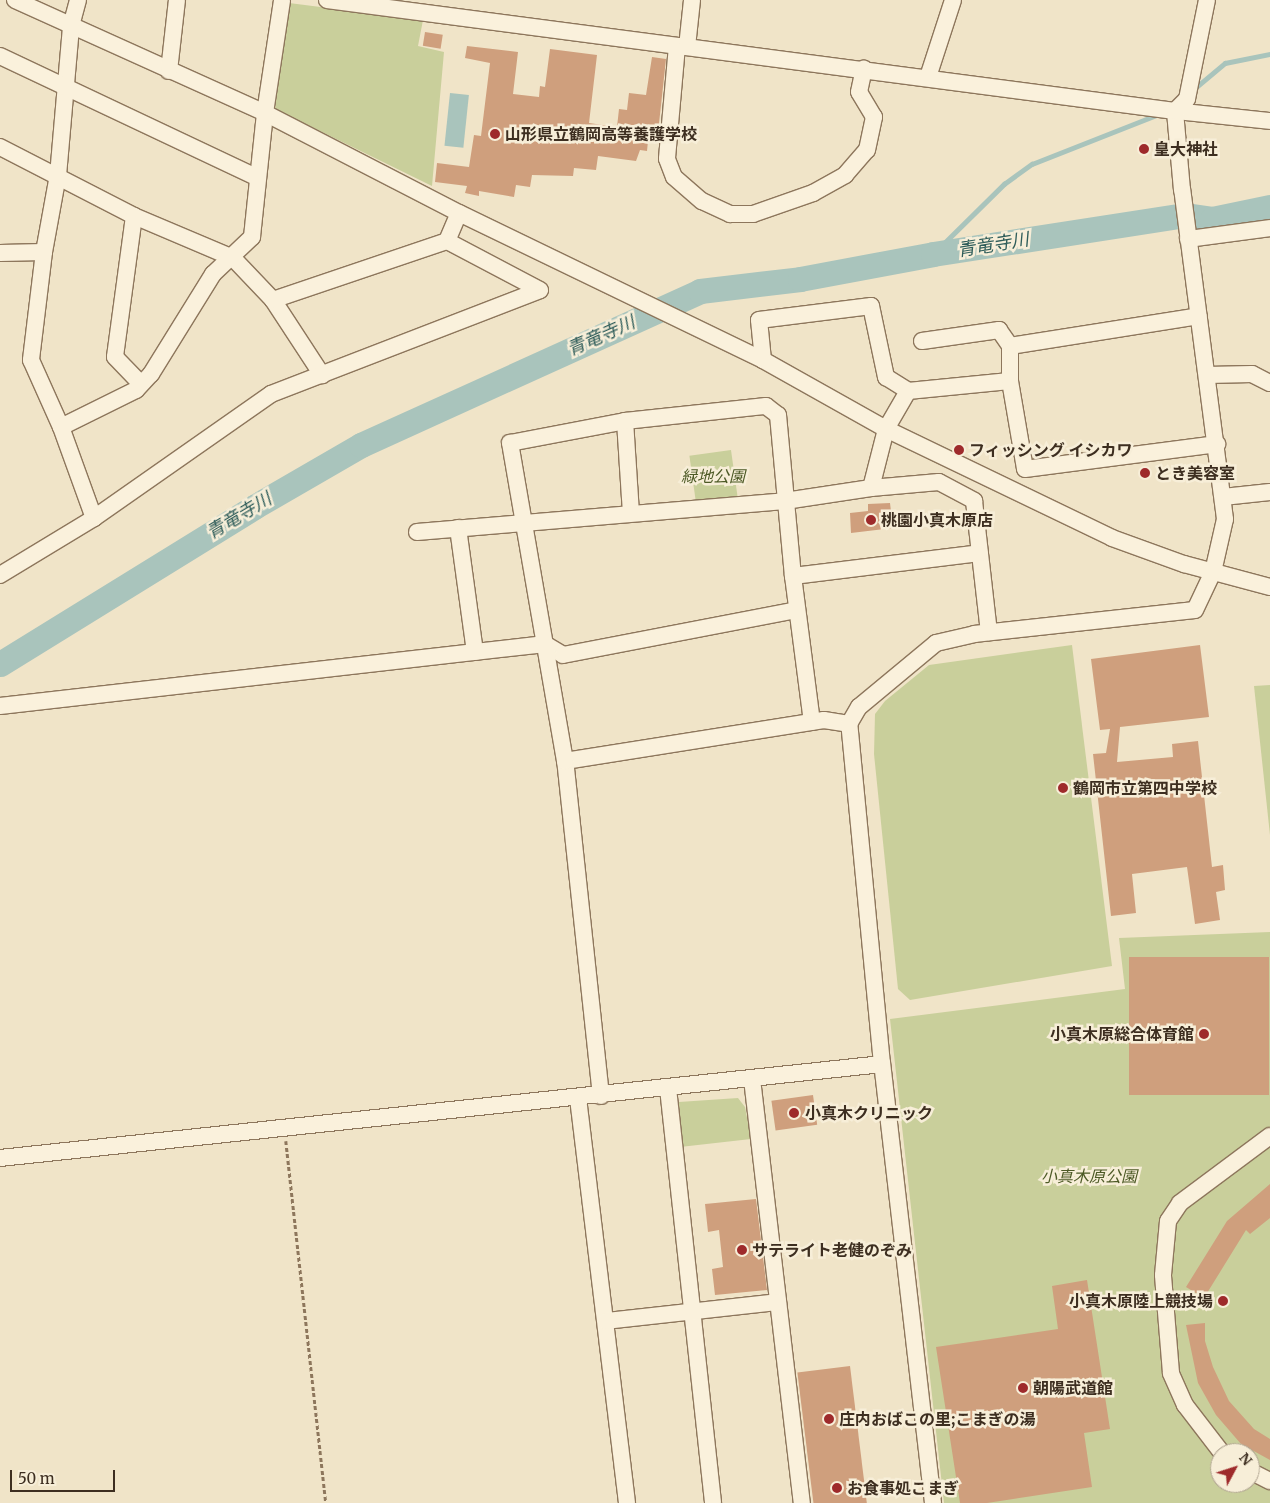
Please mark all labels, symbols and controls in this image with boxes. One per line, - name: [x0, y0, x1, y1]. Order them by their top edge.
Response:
- place label: 山形県立鶴岡高等養護学校: [505, 124, 697, 144]
- marker: 山形県立鶴岡高等養護学校: [489, 128, 501, 140]
- place label: 皇大神社: [1154, 139, 1218, 159]
- marker: 皇大神社: [1138, 143, 1150, 155]
- water label: 青竜寺川: [956, 229, 1030, 261]
- water label: 青竜寺川: [564, 311, 638, 361]
- place label: フィッシング イシカワ: [969, 440, 1133, 460]
- marker: フィッシング イシカワ: [953, 444, 965, 456]
- place label: とき美容室: [1155, 463, 1235, 483]
- park label: 緑地公園: [681, 466, 745, 486]
- marker: とき美容室: [1139, 467, 1151, 479]
- water label: 青竜寺川: [203, 488, 275, 544]
- place label: 桃園小真木原店: [881, 510, 993, 530]
- marker: 桃園小真木原店: [865, 514, 877, 526]
- place label: 鶴岡市立第四中学校: [1073, 778, 1217, 798]
- marker: 鶴岡市立第四中学校: [1057, 782, 1069, 794]
- place label: 小真木原総合体育館: [1050, 1024, 1194, 1044]
- marker: 小真木原総合体育館: [1198, 1028, 1210, 1040]
- place label: 小真木クリニック: [805, 1103, 933, 1123]
- marker: 小真木クリニック: [787, 1106, 801, 1120]
- park label: 小真木原公園: [1041, 1166, 1137, 1186]
- place label: サテライト老健のぞみ: [752, 1240, 912, 1260]
- marker: サテライト老健のぞみ: [736, 1244, 748, 1256]
- place label: 小真木原陸上競技場: [1069, 1291, 1213, 1311]
- marker: 小真木原陸上競技場: [1217, 1295, 1229, 1307]
- place label: 朝陽武道館: [1033, 1378, 1113, 1398]
- marker: 朝陽武道館: [1017, 1382, 1029, 1394]
- place label: 庄内おばこの里;こまぎの湯: [839, 1409, 1036, 1429]
- marker: 庄内おばこの里;こまぎの湯: [823, 1413, 835, 1425]
- north arrow: [1210, 1443, 1260, 1493]
- text: N: [1235, 1449, 1256, 1469]
- scale bar: [12, 1460, 118, 1492]
- text: 50 m: [18, 1469, 55, 1488]
- place label: お食事処こまぎ: [847, 1478, 959, 1498]
- marker: お食事処こまぎ: [831, 1482, 843, 1494]

